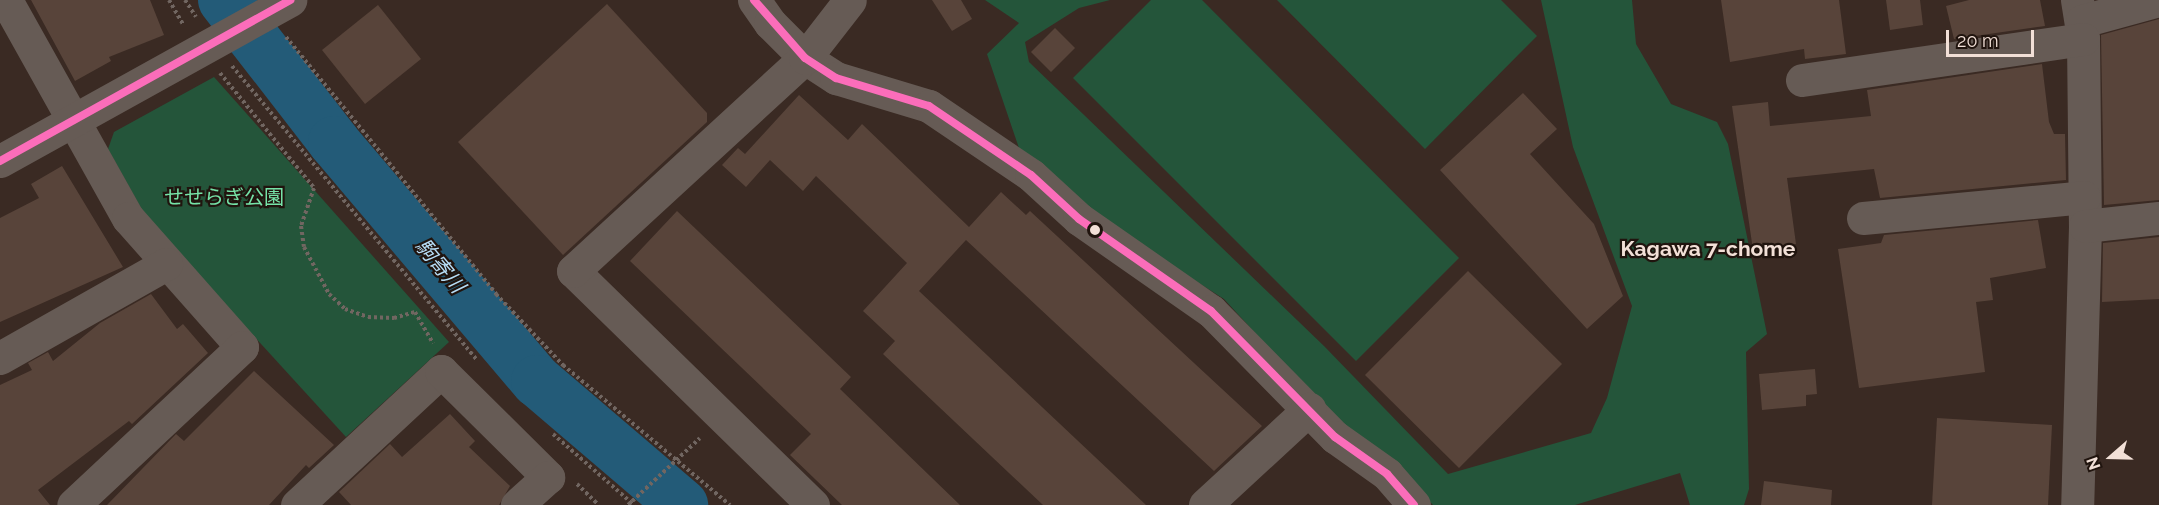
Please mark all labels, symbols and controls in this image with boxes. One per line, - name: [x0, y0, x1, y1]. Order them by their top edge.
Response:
- scale bar: [1949, 18, 2038, 56]
- text: 20 m: [1957, 30, 1999, 51]
- park label: せせらぎ公園: [164, 185, 284, 209]
- unlabelled marker: [1089, 224, 1101, 236]
- water label: 駒寄川: [410, 234, 470, 298]
- district label: Kagawa 7-chome: [1621, 236, 1795, 262]
- north arrow: [2081, 427, 2141, 487]
- text: N: [2083, 454, 2105, 472]

